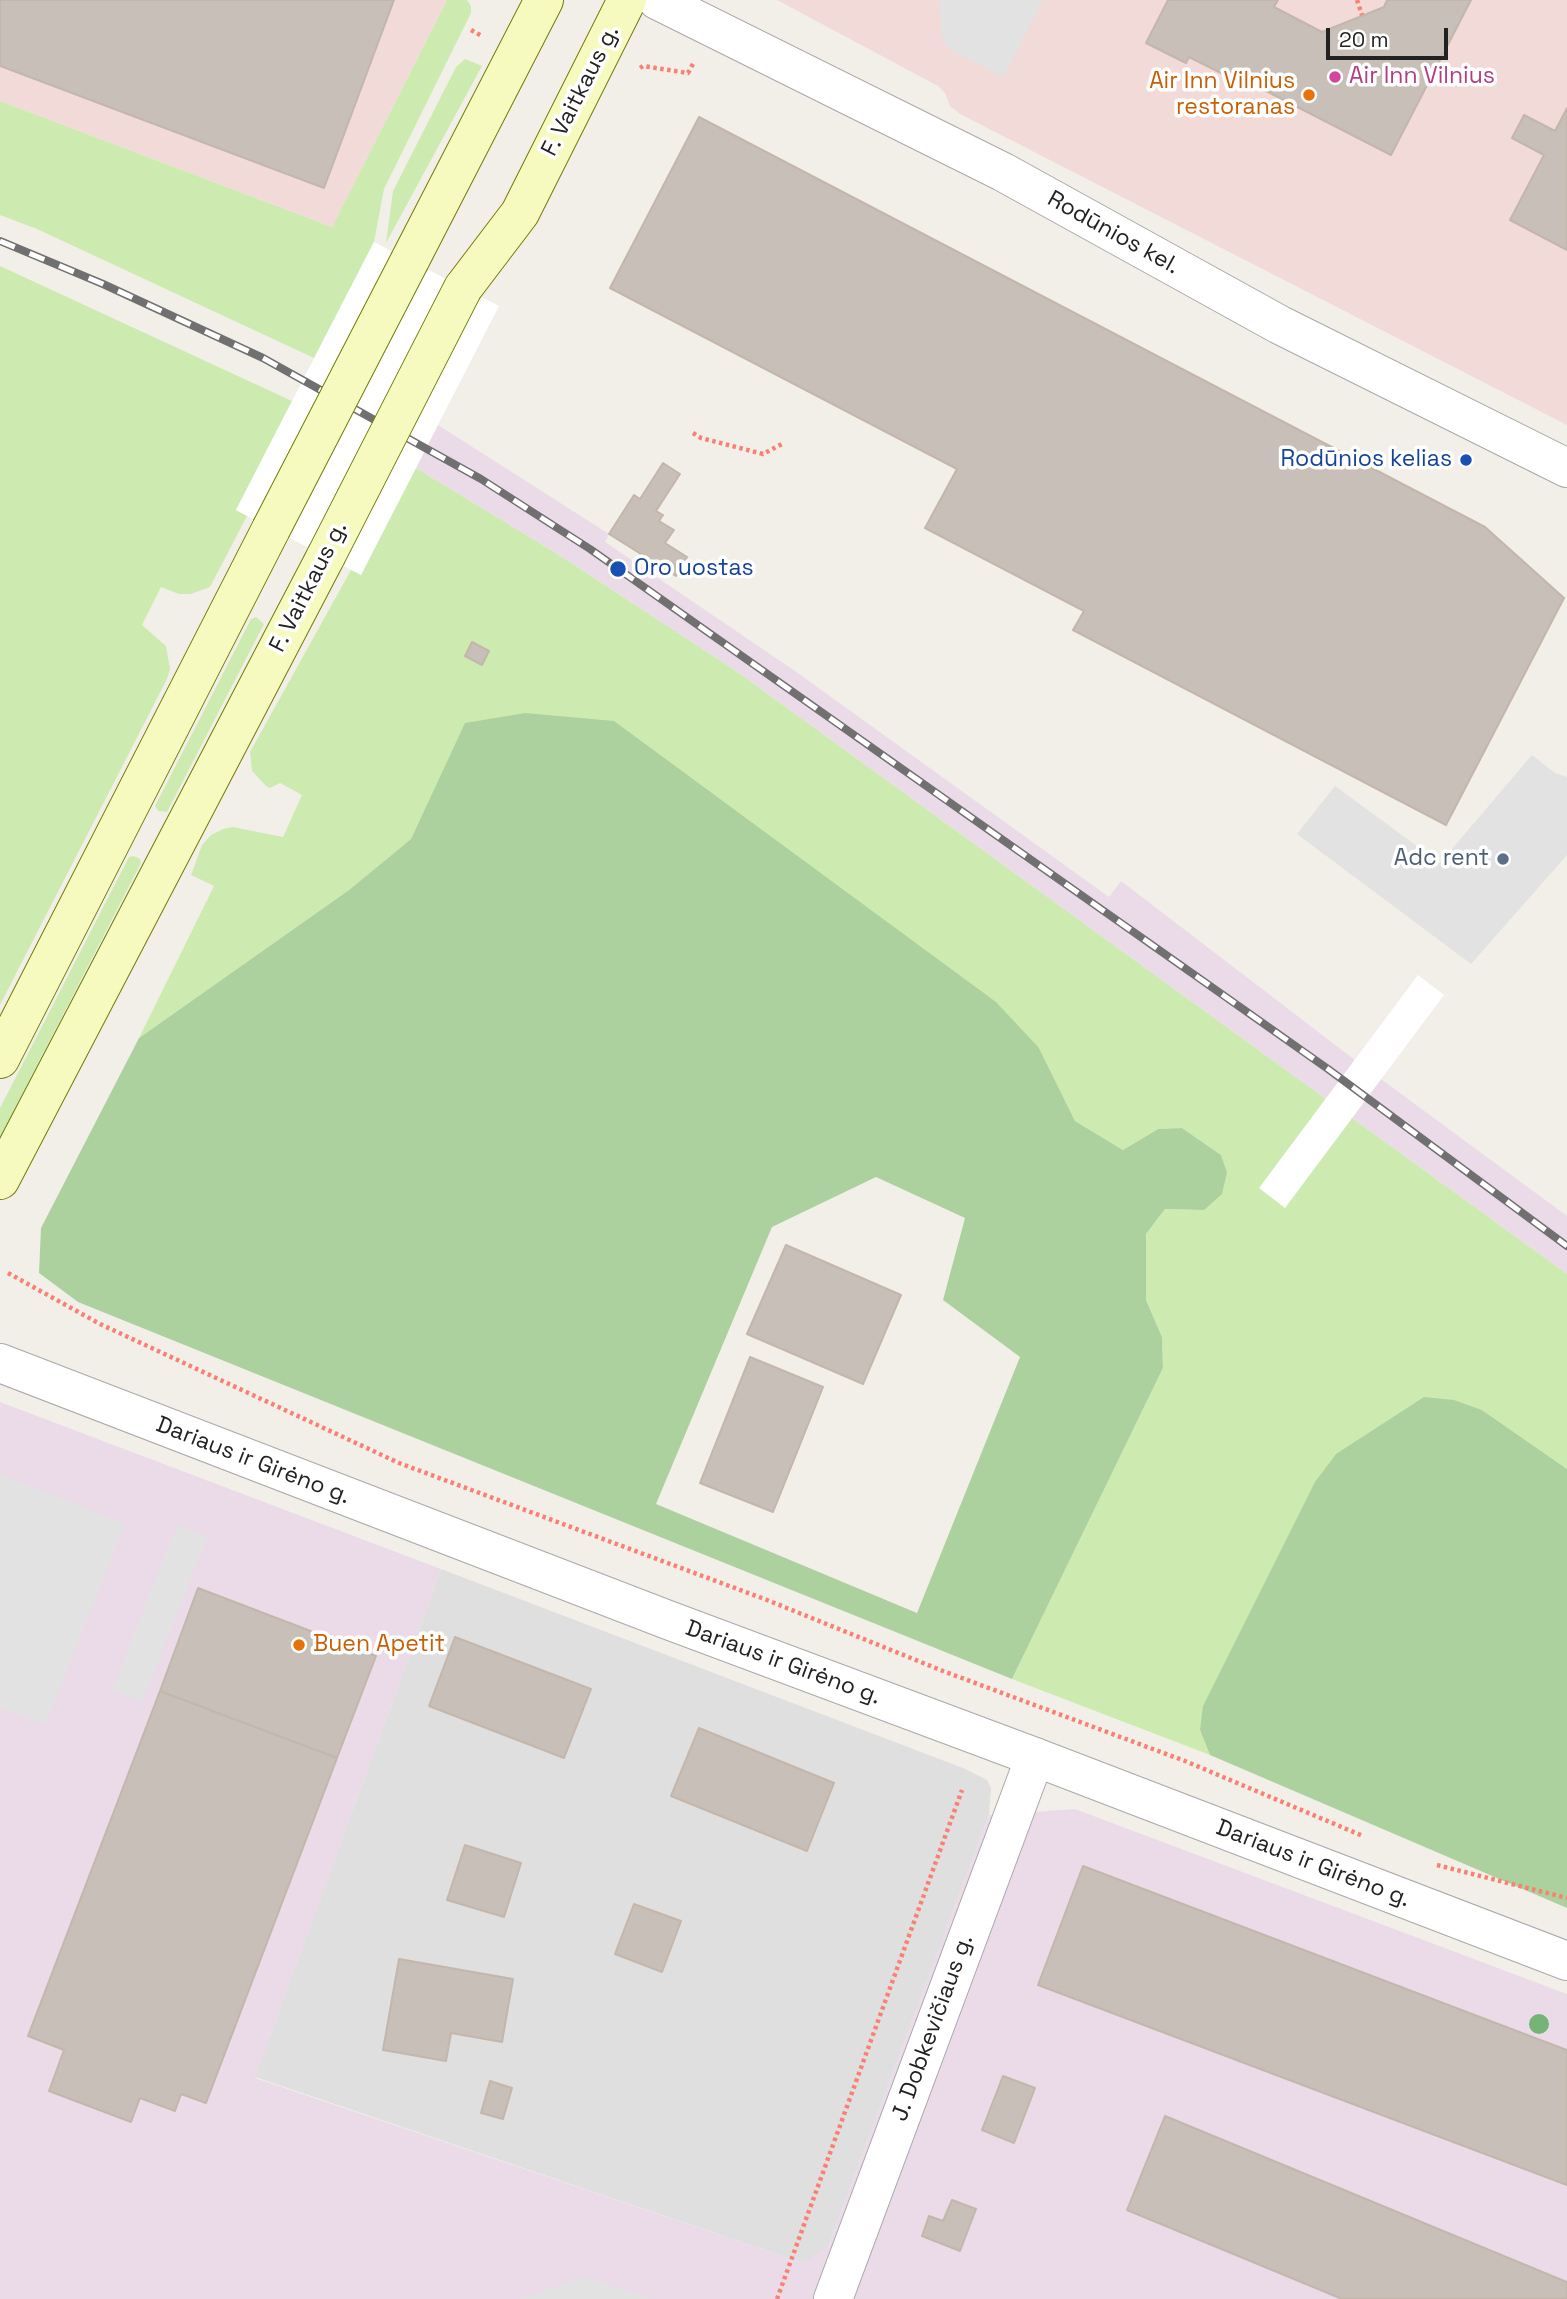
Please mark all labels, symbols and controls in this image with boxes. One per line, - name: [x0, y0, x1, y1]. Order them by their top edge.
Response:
- scale bar: [1329, 14, 1452, 58]
- street label: F. Vaitkaus g.: [536, 21, 626, 161]
- text: 20 m: [1339, 26, 1389, 53]
- place label: Air Inn Vilnius: [1349, 63, 1495, 91]
- place label: Air Inn Vilnius restoranas: [1149, 68, 1295, 122]
- marker: Air Inn Vilnius: [1327, 69, 1343, 85]
- marker: Air Inn Vilnius restoranas: [1301, 87, 1317, 103]
- street label: Rodūnios kel.: [1042, 185, 1184, 281]
- place label: Rodūnios kelias: [1280, 446, 1452, 474]
- marker: Rodūnios kelias: [1458, 452, 1474, 468]
- street label: F. Vaitkaus g.: [264, 517, 354, 657]
- place label: Oro uostas: [634, 555, 754, 583]
- marker: Oro uostas: [608, 559, 628, 579]
- place label: Adc rent: [1394, 845, 1489, 873]
- marker: Adc rent: [1495, 851, 1511, 867]
- street label: Dariaus ir Girėno g.: [152, 1411, 354, 1511]
- street label: Dariaus ir Girėno g.: [682, 1615, 884, 1711]
- place label: Buen Apetit: [313, 1631, 445, 1659]
- marker: Buen Apetit: [291, 1637, 307, 1653]
- street label: Dariaus ir Girėno g.: [1212, 1814, 1414, 1914]
- street label: J. Dobkevičiaus g.: [886, 1931, 980, 2125]

